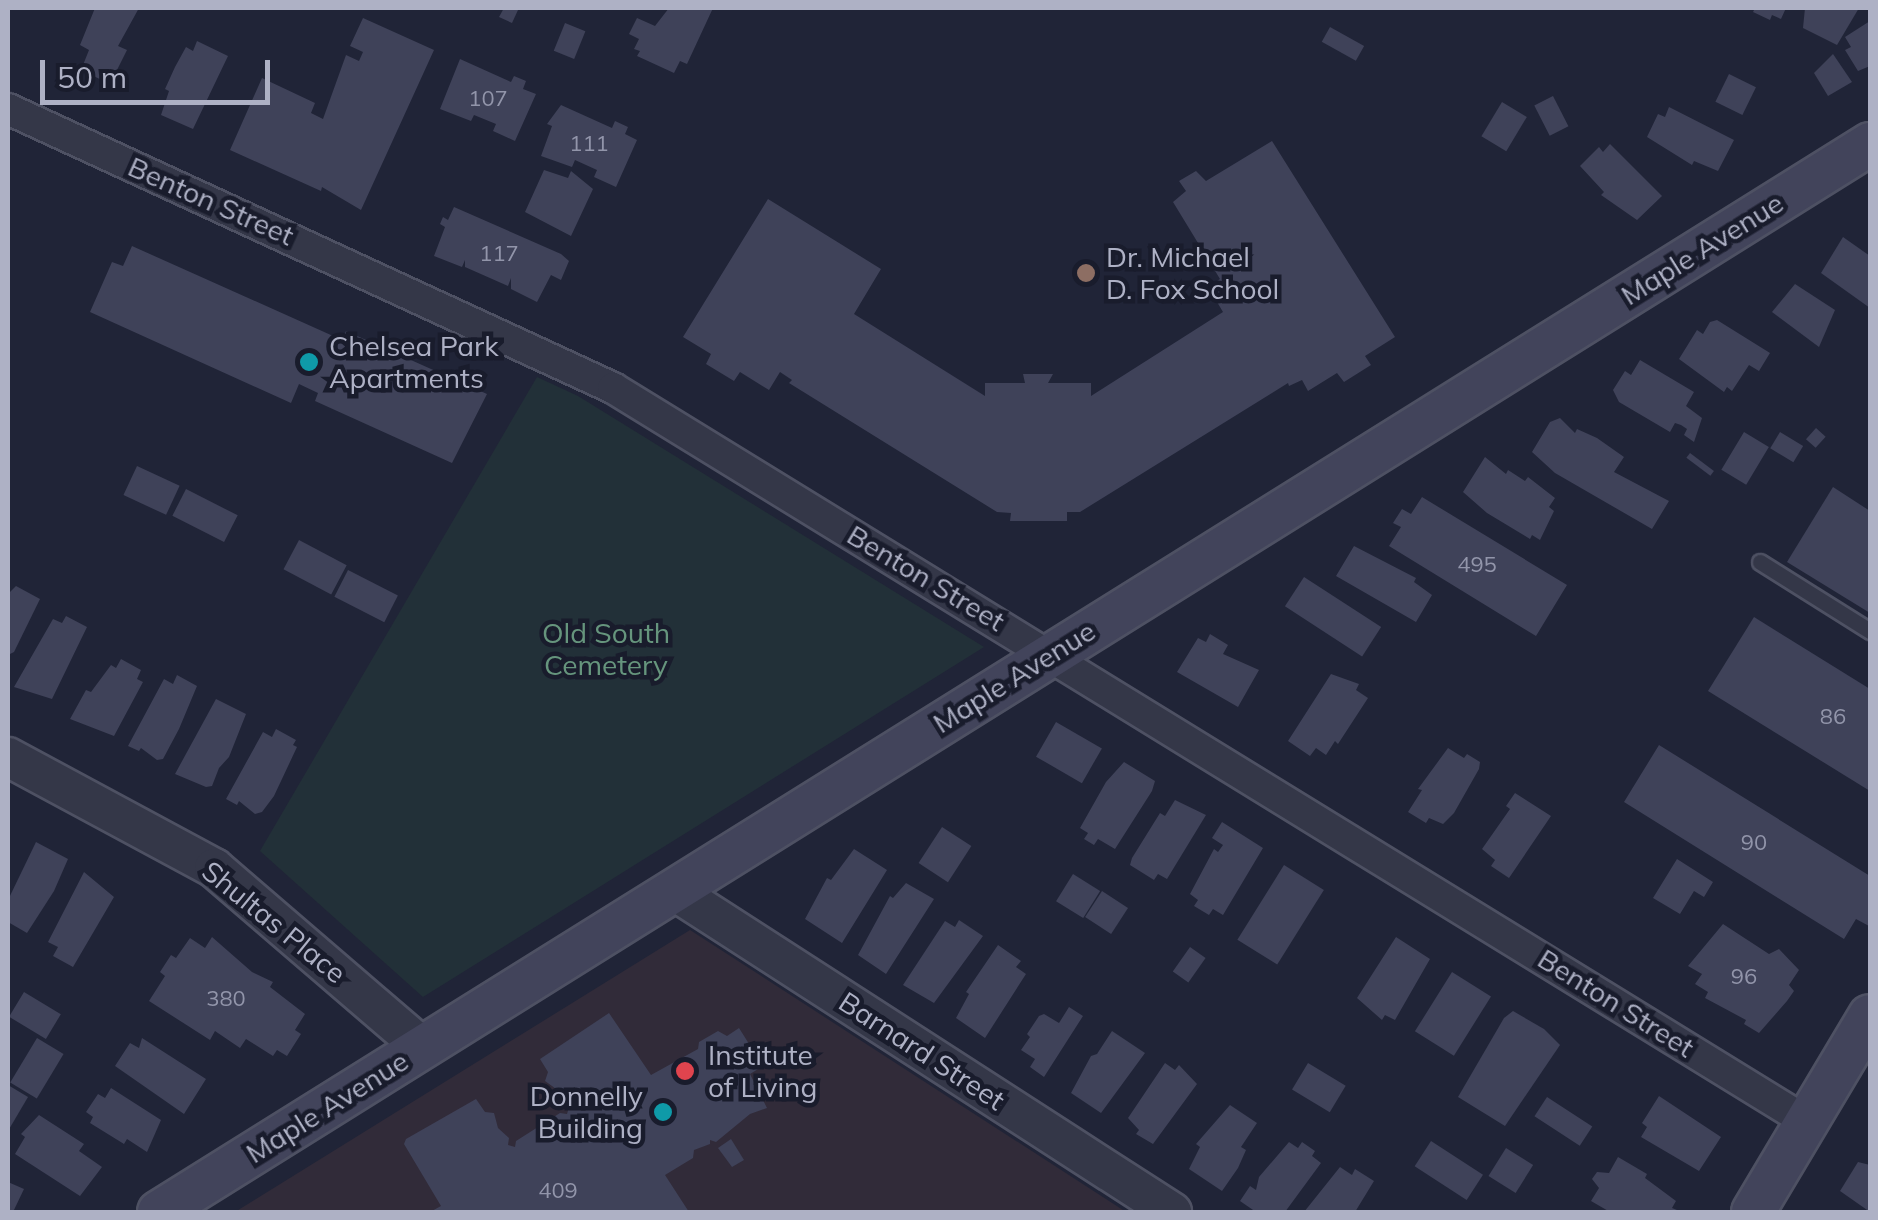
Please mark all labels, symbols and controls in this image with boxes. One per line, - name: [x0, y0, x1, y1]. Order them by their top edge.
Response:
- scale bar: [45, 40, 275, 102]
- text: 50 m: [57, 58, 127, 96]
- house number: 107: [468, 86, 508, 112]
- house number: 111: [569, 131, 609, 157]
- street label: Benton Street: [123, 150, 299, 252]
- street label: Maple Avenue: [1615, 186, 1789, 312]
- place label: Dr. Michael D. Fox School: [1106, 240, 1279, 306]
- house number: 117: [479, 241, 519, 267]
- marker: Dr. Michael D. Fox School: [1075, 262, 1097, 284]
- place label: Chelsea Park Apartments: [329, 329, 499, 395]
- marker: Chelsea Park Apartments: [298, 351, 320, 373]
- street label: Benton Street: [841, 518, 1011, 638]
- house number: 495: [1457, 552, 1497, 578]
- street label: Maple Avenue: [927, 614, 1101, 740]
- park label: Old South Cemetery: [542, 616, 670, 682]
- house number: 86: [1820, 704, 1846, 730]
- house number: 90: [1741, 830, 1767, 856]
- street label: Shultas Place: [195, 854, 353, 990]
- street label: Benton Street: [1532, 942, 1700, 1064]
- house number: 96: [1731, 964, 1757, 990]
- street label: Barnard Street: [833, 985, 1011, 1117]
- house number: 380: [206, 986, 246, 1012]
- place label: Institute of Living: [708, 1038, 817, 1104]
- street label: Maple Avenue: [240, 1044, 414, 1170]
- marker: Institute of Living: [672, 1058, 698, 1084]
- place label: Donnelly Building: [530, 1079, 643, 1145]
- marker: Donnelly Building: [652, 1101, 674, 1123]
- house number: 409: [538, 1178, 578, 1204]

